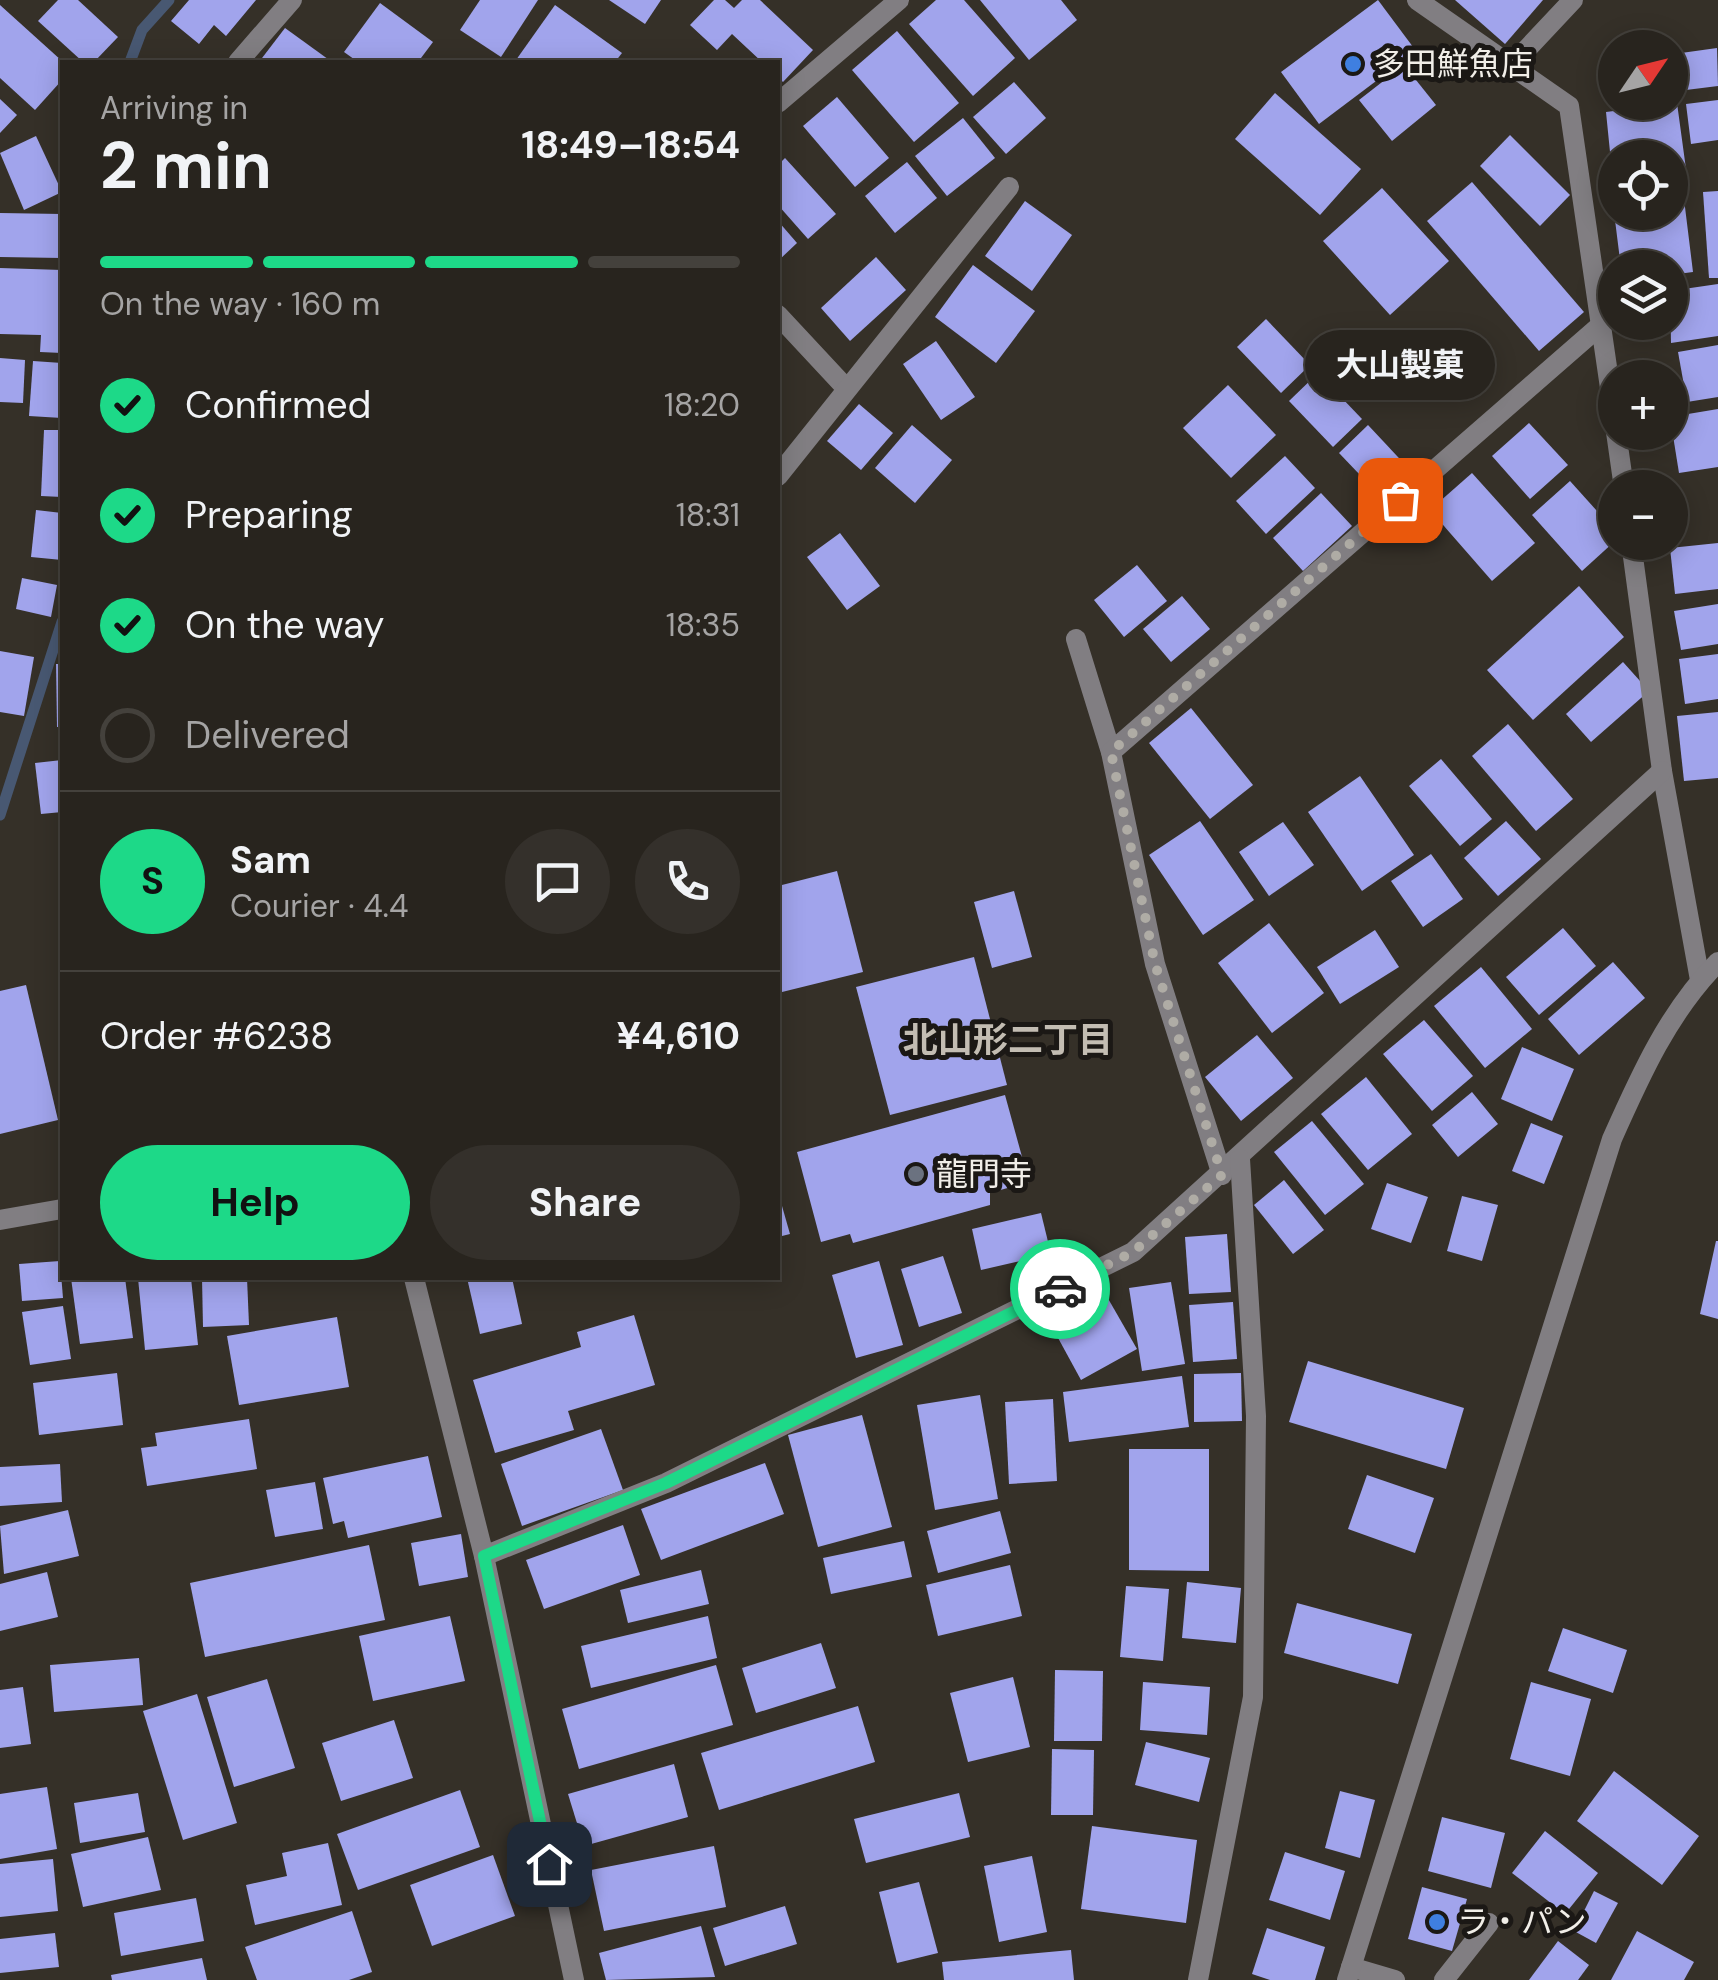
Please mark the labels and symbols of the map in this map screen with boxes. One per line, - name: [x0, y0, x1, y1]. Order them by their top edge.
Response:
- north arrow: [1598, 30, 1688, 120]
- place label: 多田鮮魚店: [1373, 43, 1533, 85]
- marker: 多田鮮魚店: [1342, 53, 1364, 75]
- callout: 大山製菓: [1305, 330, 1495, 400]
- pin: [1358, 458, 1443, 543]
- district label: 北山形二丁目: [903, 1017, 1113, 1063]
- place label: 龍門寺: [936, 1153, 1032, 1195]
- marker: 龍門寺: [905, 1163, 927, 1185]
- courier: [1010, 1239, 1110, 1339]
- pin: [507, 1822, 592, 1907]
- place label: ラ・パン: [1457, 1901, 1587, 1943]
- marker: ラ・パン: [1426, 1911, 1448, 1933]

